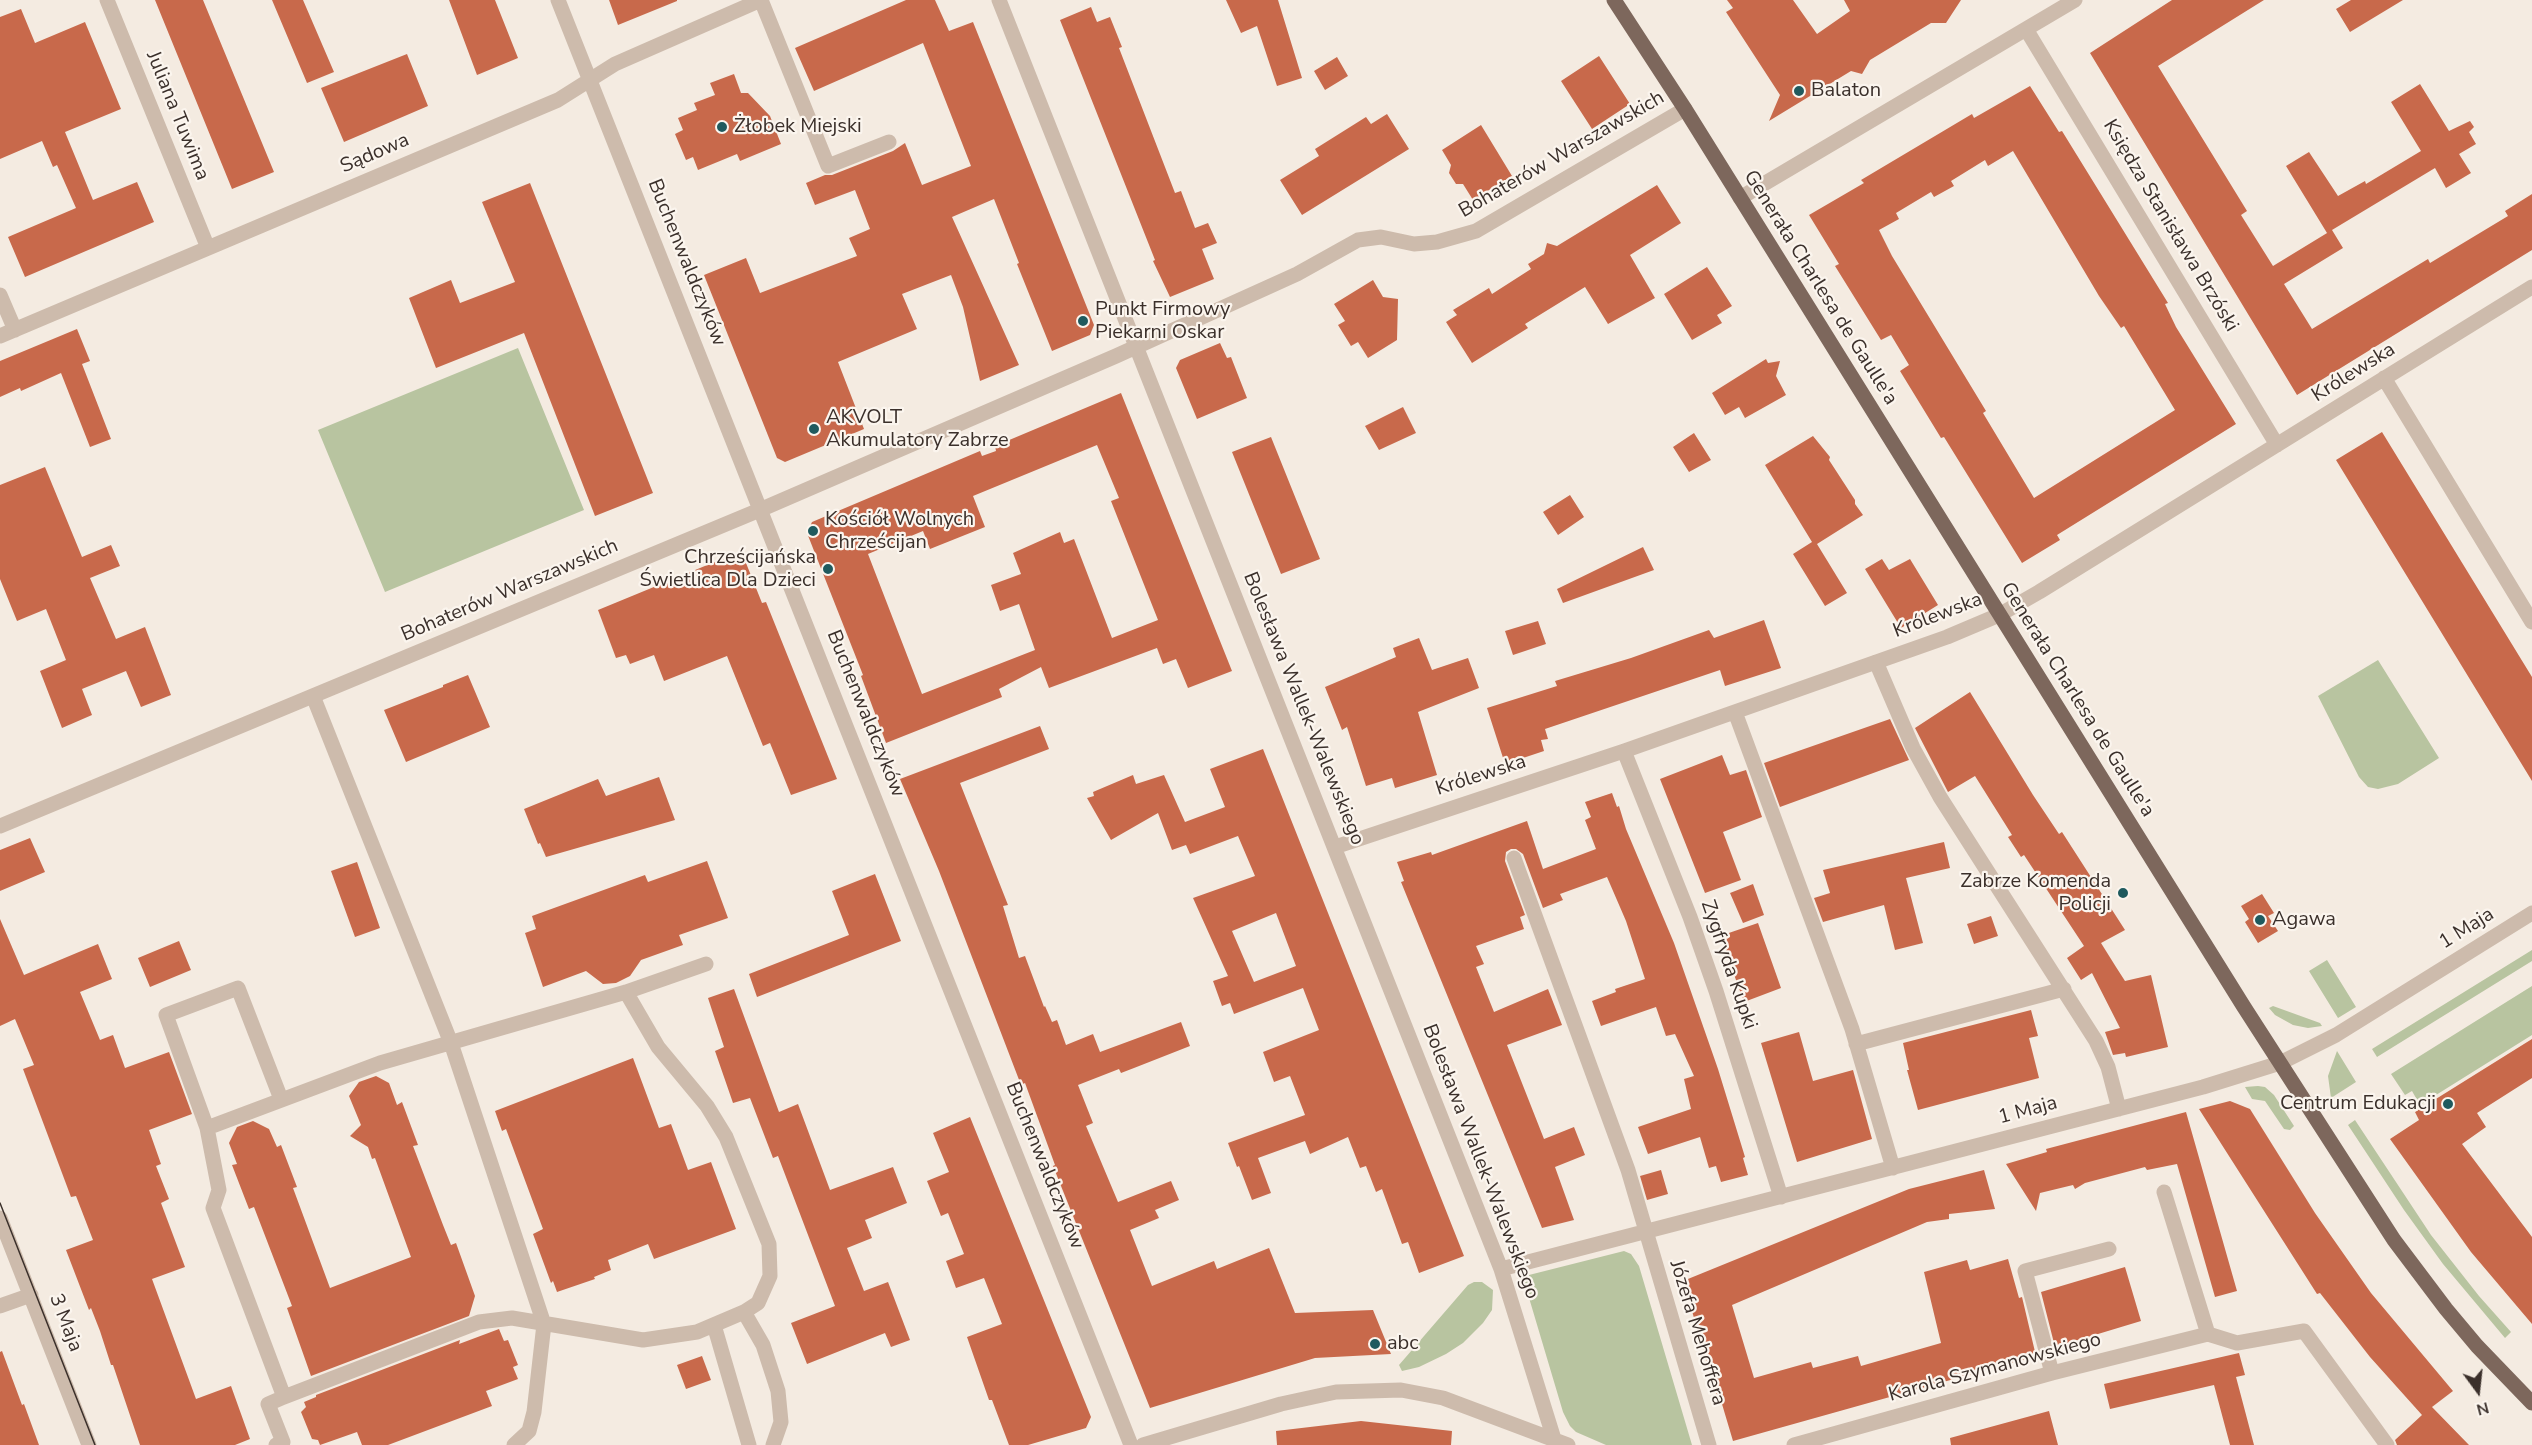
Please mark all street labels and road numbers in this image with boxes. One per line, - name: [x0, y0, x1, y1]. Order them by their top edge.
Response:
- street label: Juliana Tuwima: [140, 48, 214, 184]
- street label: Bohaterów Warszawskich: [1455, 86, 1669, 224]
- street label: Księdza Stanisława Brzóski: [2097, 116, 2243, 336]
- street label: Sądowa: [337, 129, 413, 179]
- street label: Generała Charlesa de Gaulle'a: [1738, 166, 1902, 410]
- street label: Buchenwaldczyków: [642, 176, 730, 350]
- street label: Królewska: [2308, 338, 2400, 408]
- street label: Bohaterów Warszawskich: [398, 534, 622, 648]
- street label: Bolesława Wallek-Walewskiego: [1237, 569, 1369, 849]
- street label: Generała Charlesa de Gaulle'a: [1995, 578, 2159, 822]
- street label: Królewska: [1890, 588, 1986, 644]
- street label: Buchenwaldczyków: [821, 627, 909, 801]
- street label: Królewska: [1433, 750, 1529, 802]
- street label: Zygfryda Kupki: [1695, 897, 1761, 1033]
- street label: 1 Maja: [2435, 903, 2499, 955]
- street label: Bolesława Wallek-Walewskiego: [1416, 1021, 1544, 1303]
- street label: Buchenwaldczyków: [1000, 1079, 1088, 1253]
- street label: 1 Maja: [1996, 1092, 2060, 1130]
- street label: Józefa Mehoffera: [1664, 1257, 1730, 1409]
- street label: 3 Maja: [43, 1291, 87, 1355]
- street label: Karola Szymanowskiego: [1886, 1328, 2104, 1408]

